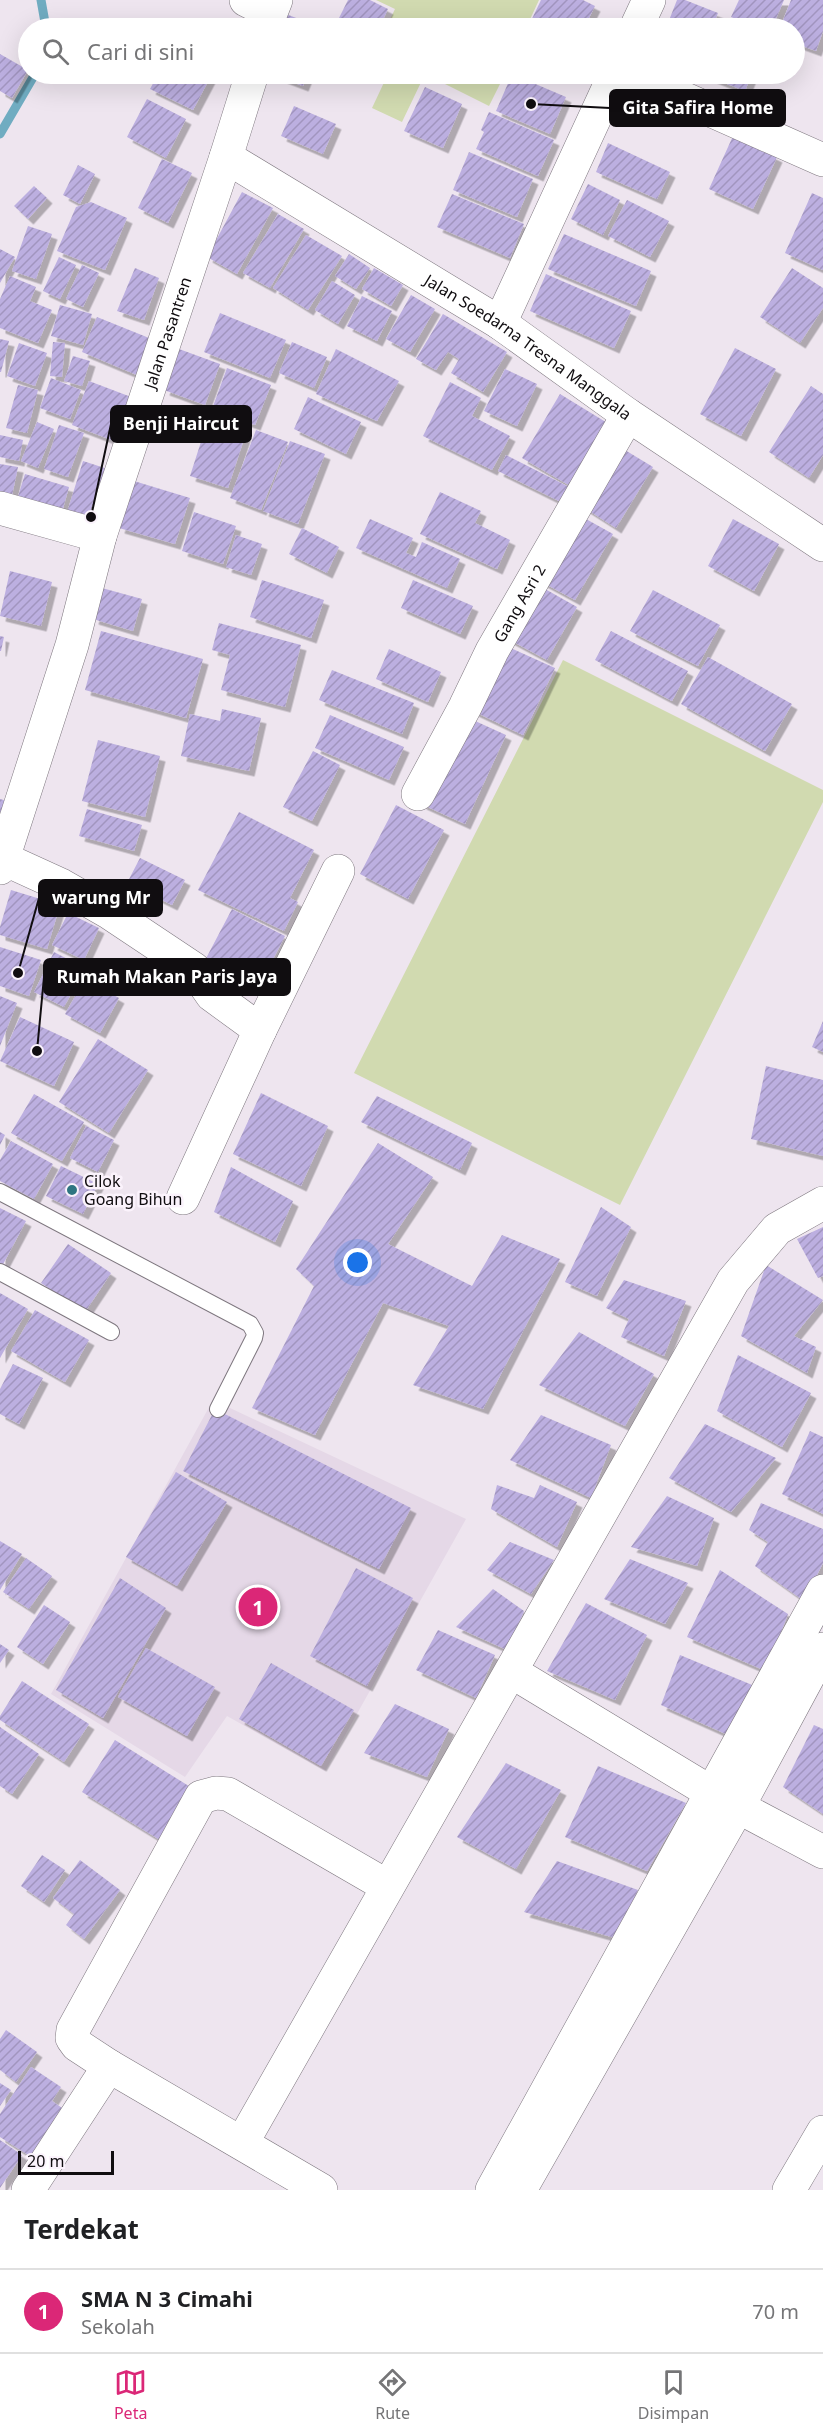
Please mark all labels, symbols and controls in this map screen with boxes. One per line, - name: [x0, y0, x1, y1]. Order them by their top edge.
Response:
- search box: [18, 18, 805, 84]
- icon: search: [39, 35, 72, 68]
- text: Cari di sini: [87, 36, 194, 66]
- callout: Gita Safira Home: [610, 90, 785, 126]
- text: Gita Safira Home: [622, 95, 774, 119]
- street label: Jalan Soedarna Tresna Manggala: [419, 268, 636, 425]
- street label: Jalan Pasantren: [138, 274, 196, 394]
- callout: Benji Haircut: [111, 406, 251, 442]
- text: Benji Haircut: [123, 411, 239, 435]
- street label: Gang Asri 2: [488, 560, 551, 646]
- callout: warung Mr: [39, 880, 162, 916]
- text: warung Mr: [52, 885, 150, 909]
- callout: Rumah Makan Paris Jaya: [44, 959, 290, 995]
- text: Rumah Makan Paris Jaya: [56, 964, 278, 988]
- place label: Cilok Goang Bihun: [84, 1170, 182, 1210]
- marker: Cilok Goang Bihun: [65, 1183, 79, 1197]
- your location: [343, 1248, 372, 1277]
- pin: 1: [238, 1584, 278, 1630]
- scale bar: [18, 2148, 114, 2176]
- text: 20 m: [27, 2150, 64, 2172]
- text: Terdekat: [24, 2211, 139, 2247]
- text: SMA N 3 Cimahi: [81, 2283, 253, 2313]
- text: 1: [38, 2298, 49, 2325]
- text: 70 m: [752, 2298, 799, 2325]
- text: Sekolah: [81, 2313, 155, 2340]
- tab: Peta: [114, 2366, 147, 2424]
- tab: Rute: [375, 2366, 410, 2424]
- tab: Disimpan: [638, 2366, 709, 2424]

